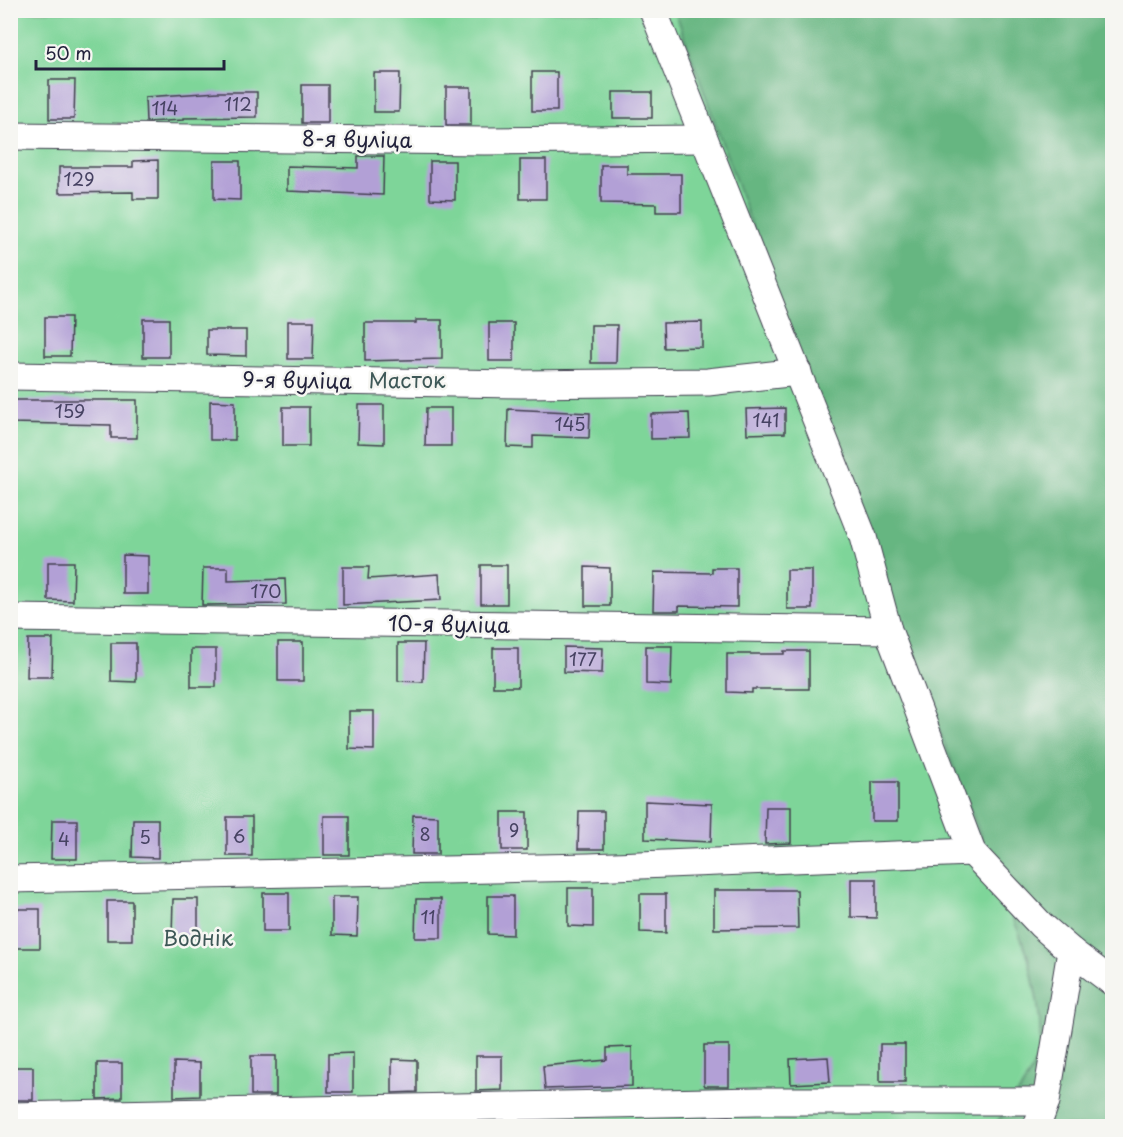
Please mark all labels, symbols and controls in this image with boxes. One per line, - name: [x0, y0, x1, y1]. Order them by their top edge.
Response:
- scale bar: [36, 33, 224, 71]
- text: 50 m: [45, 39, 92, 66]
- house number: 112: [224, 90, 252, 117]
- house number: 114: [152, 94, 178, 121]
- street label: 8-я вуліца: [302, 121, 413, 155]
- house number: 129: [63, 165, 95, 192]
- street label: 9-я вуліца: [242, 362, 352, 396]
- park label: Масток: [368, 363, 446, 395]
- house number: 159: [55, 397, 85, 424]
- house number: 141: [753, 406, 779, 433]
- house number: 145: [554, 410, 586, 437]
- house number: 170: [251, 577, 281, 604]
- street label: 10-я вуліца: [388, 606, 510, 640]
- house number: 177: [569, 645, 597, 672]
- house number: 9: [509, 816, 519, 843]
- house number: 8: [419, 820, 431, 847]
- house number: 6: [233, 822, 245, 849]
- house number: 5: [139, 823, 151, 850]
- house number: 4: [58, 825, 70, 852]
- house number: 11: [420, 903, 436, 930]
- park label: Воднік: [163, 921, 234, 953]

